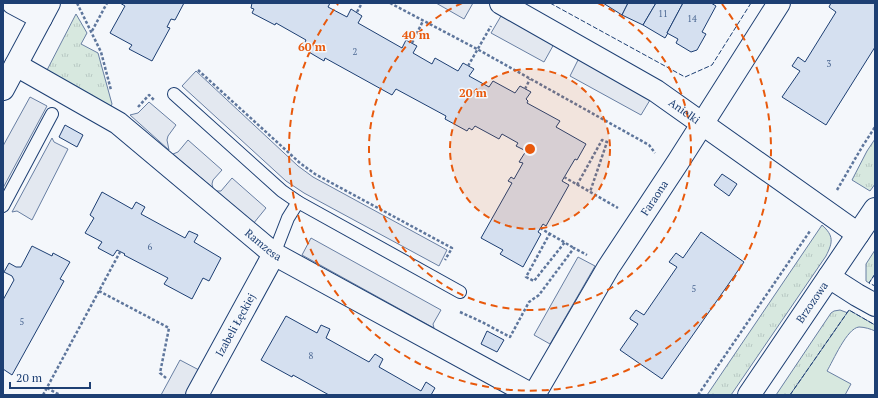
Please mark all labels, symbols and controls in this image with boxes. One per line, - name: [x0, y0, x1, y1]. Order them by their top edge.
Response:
- house number: 11: [658, 8, 668, 20]
- house number: 14: [687, 13, 697, 25]
- text: 40 m: [402, 27, 430, 42]
- text: 60 m: [298, 39, 326, 54]
- house number: 2: [353, 46, 358, 58]
- house number: 3: [827, 58, 832, 70]
- text: 20 m: [459, 85, 487, 100]
- street label: Anielki: [666, 95, 703, 127]
- centre of rings: [523, 142, 537, 156]
- street label: Faraona: [638, 177, 671, 218]
- street label: Ramzesa: [242, 226, 284, 264]
- house number: 6: [148, 241, 153, 253]
- street label: Brzozowa: [793, 279, 831, 326]
- house number: 5: [692, 283, 697, 295]
- street label: Izabeli Łęckiej: [212, 291, 258, 359]
- house number: 5: [20, 316, 25, 328]
- house number: 8: [309, 350, 314, 362]
- scale bar: [10, 364, 90, 390]
- text: 20 m: [16, 370, 43, 385]

